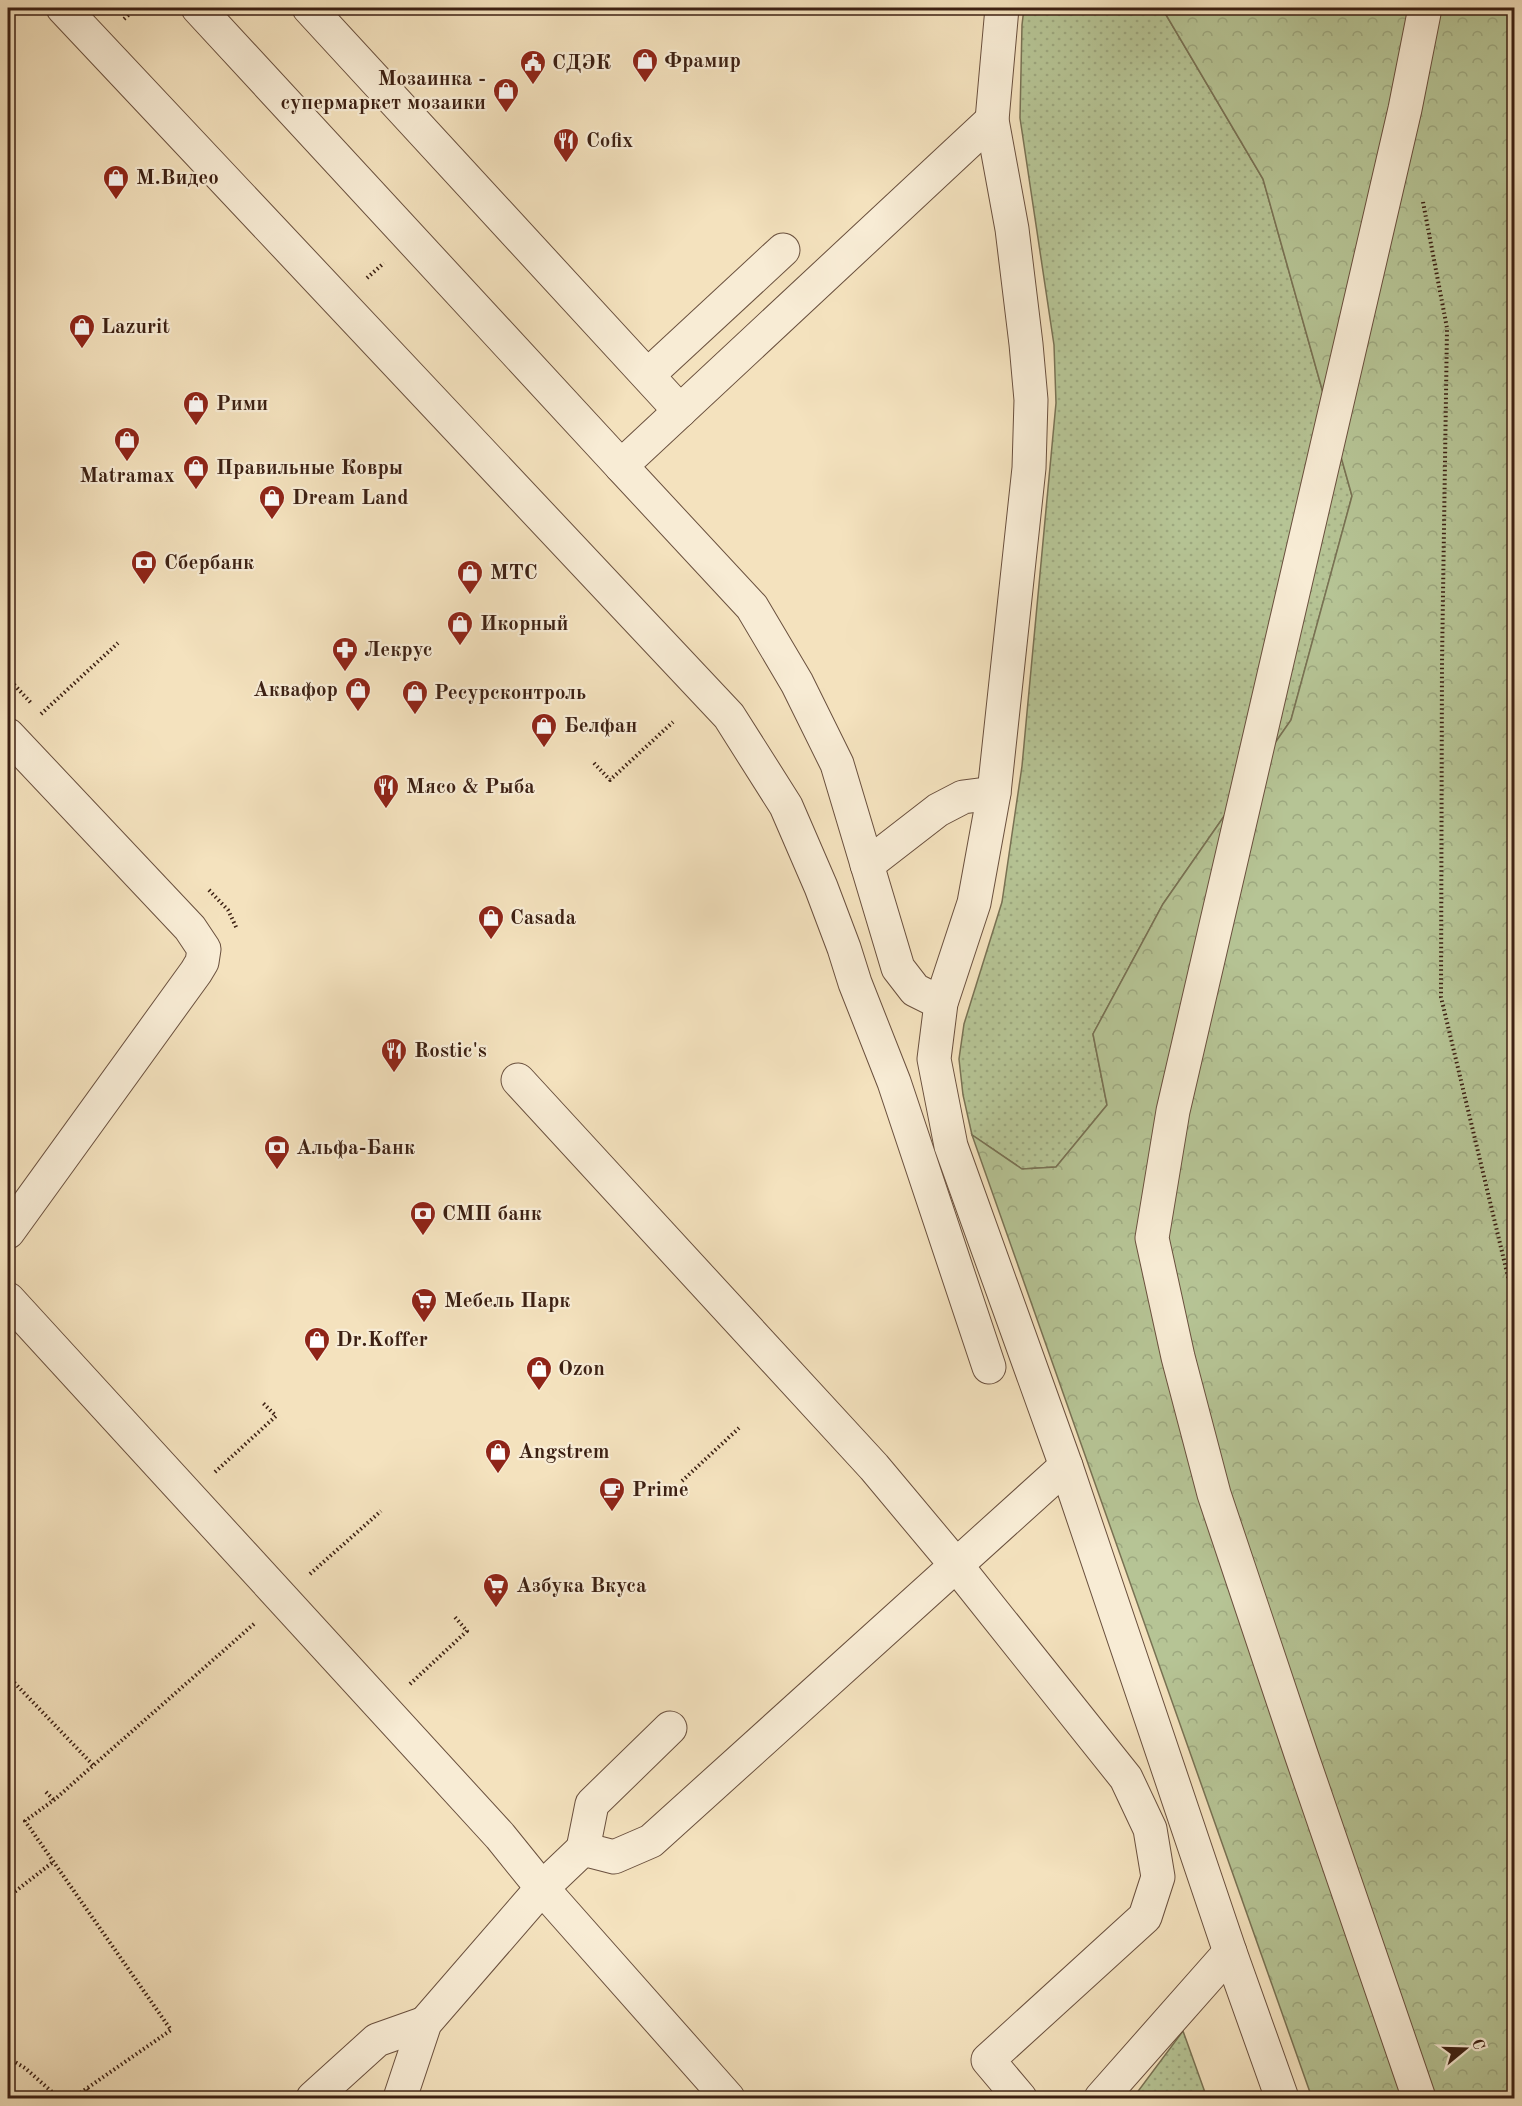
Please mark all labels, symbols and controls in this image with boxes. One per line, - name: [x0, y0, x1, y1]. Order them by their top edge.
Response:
- shop icon: Фрамир: [630, 46, 660, 84]
- public building icon: СДЭК: [518, 48, 548, 86]
- place label: Фрамир: [664, 51, 741, 72]
- place label: СДЭК: [552, 53, 611, 74]
- place label: Мозаинка - супермаркет мозаики: [280, 69, 486, 114]
- shop icon: Мозаинка - супермаркет мозаики: [491, 76, 521, 114]
- restaurant icon: Cofix: [551, 126, 581, 164]
- place label: Cofix: [586, 131, 633, 152]
- shop icon: М.Видео: [101, 163, 131, 201]
- place label: М.Видео: [136, 168, 219, 189]
- shop icon: Lazurit: [67, 312, 97, 350]
- place label: Lazurit: [101, 317, 170, 338]
- shop icon: Рими: [181, 389, 211, 427]
- place label: Рими: [216, 394, 268, 415]
- shop icon: Matramax: [112, 425, 142, 463]
- shop icon: Правильные Ковры: [181, 453, 211, 491]
- place label: Правильные Ковры: [216, 458, 403, 479]
- place label: Matramax: [79, 466, 175, 487]
- shop icon: Dream Land: [257, 483, 287, 521]
- place label: Dream Land: [292, 488, 409, 509]
- bank icon: Сбербанк: [129, 548, 159, 586]
- place label: Сбербанк: [164, 553, 254, 574]
- shop icon: МТС: [455, 558, 485, 596]
- place label: МТС: [490, 563, 538, 584]
- shop icon: Икорный: [445, 609, 475, 647]
- place label: Икорный: [480, 614, 569, 635]
- pharmacy icon: Лекрус: [330, 635, 360, 673]
- place label: Лекрус: [364, 640, 433, 661]
- shop icon: Аквафор: [343, 675, 373, 713]
- shop icon: Ресурсконтроль: [400, 678, 430, 716]
- place label: Аквафор: [253, 680, 338, 701]
- place label: Ресурсконтроль: [434, 683, 586, 704]
- shop icon: Белфан: [529, 711, 559, 749]
- place label: Белфан: [564, 716, 637, 737]
- restaurant icon: Мясо & Рыба: [371, 772, 401, 810]
- place label: Мясо & Рыба: [406, 777, 535, 798]
- shop icon: Casada: [476, 903, 506, 941]
- place label: Casada: [510, 908, 577, 929]
- restaurant icon: Rostic's: [379, 1036, 409, 1074]
- place label: Rostic's: [414, 1041, 487, 1062]
- bank icon: Альфа-Банк: [262, 1133, 292, 1171]
- place label: Альфа-Банк: [296, 1138, 415, 1159]
- bank icon: СМП банк: [408, 1199, 438, 1237]
- place label: СМП банк: [442, 1204, 542, 1225]
- supermarket icon: Мебель Парк: [409, 1286, 439, 1324]
- place label: Мебель Парк: [444, 1291, 570, 1312]
- shop icon: Dr.Koffer: [302, 1325, 332, 1363]
- place label: Dr.Koffer: [336, 1330, 428, 1351]
- shop icon: Ozon: [524, 1354, 554, 1392]
- place label: Ozon: [558, 1359, 605, 1380]
- shop icon: Angstrem: [483, 1437, 513, 1475]
- place label: Angstrem: [518, 1442, 610, 1463]
- cafe icon: Prime: [597, 1475, 627, 1513]
- place label: Prime: [632, 1480, 689, 1501]
- supermarket icon: Азбука Вкуса: [481, 1571, 511, 1609]
- place label: Азбука Вкуса: [516, 1576, 647, 1597]
- north arrow: [1435, 2019, 1495, 2079]
- text: С: [1468, 2037, 1487, 2052]

